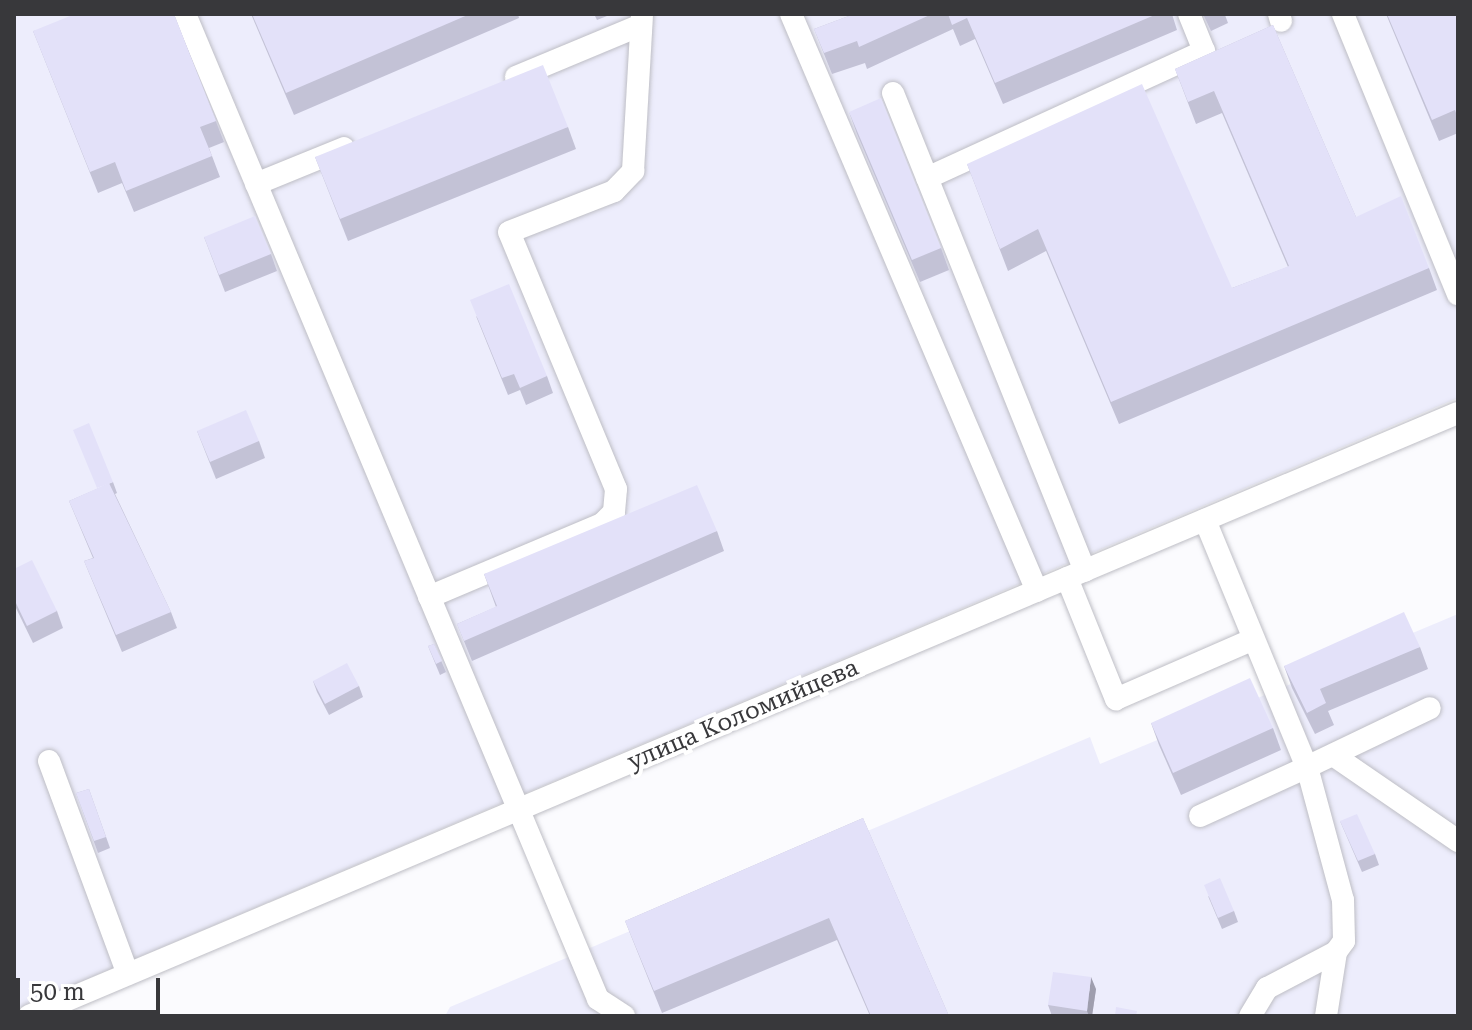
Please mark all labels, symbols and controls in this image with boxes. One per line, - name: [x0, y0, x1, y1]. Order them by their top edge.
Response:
- street label: улица Коломийцева: [623, 653, 863, 777]
- scale bar: [20, 962, 164, 1012]
- text: 50 m: [30, 978, 85, 1006]

